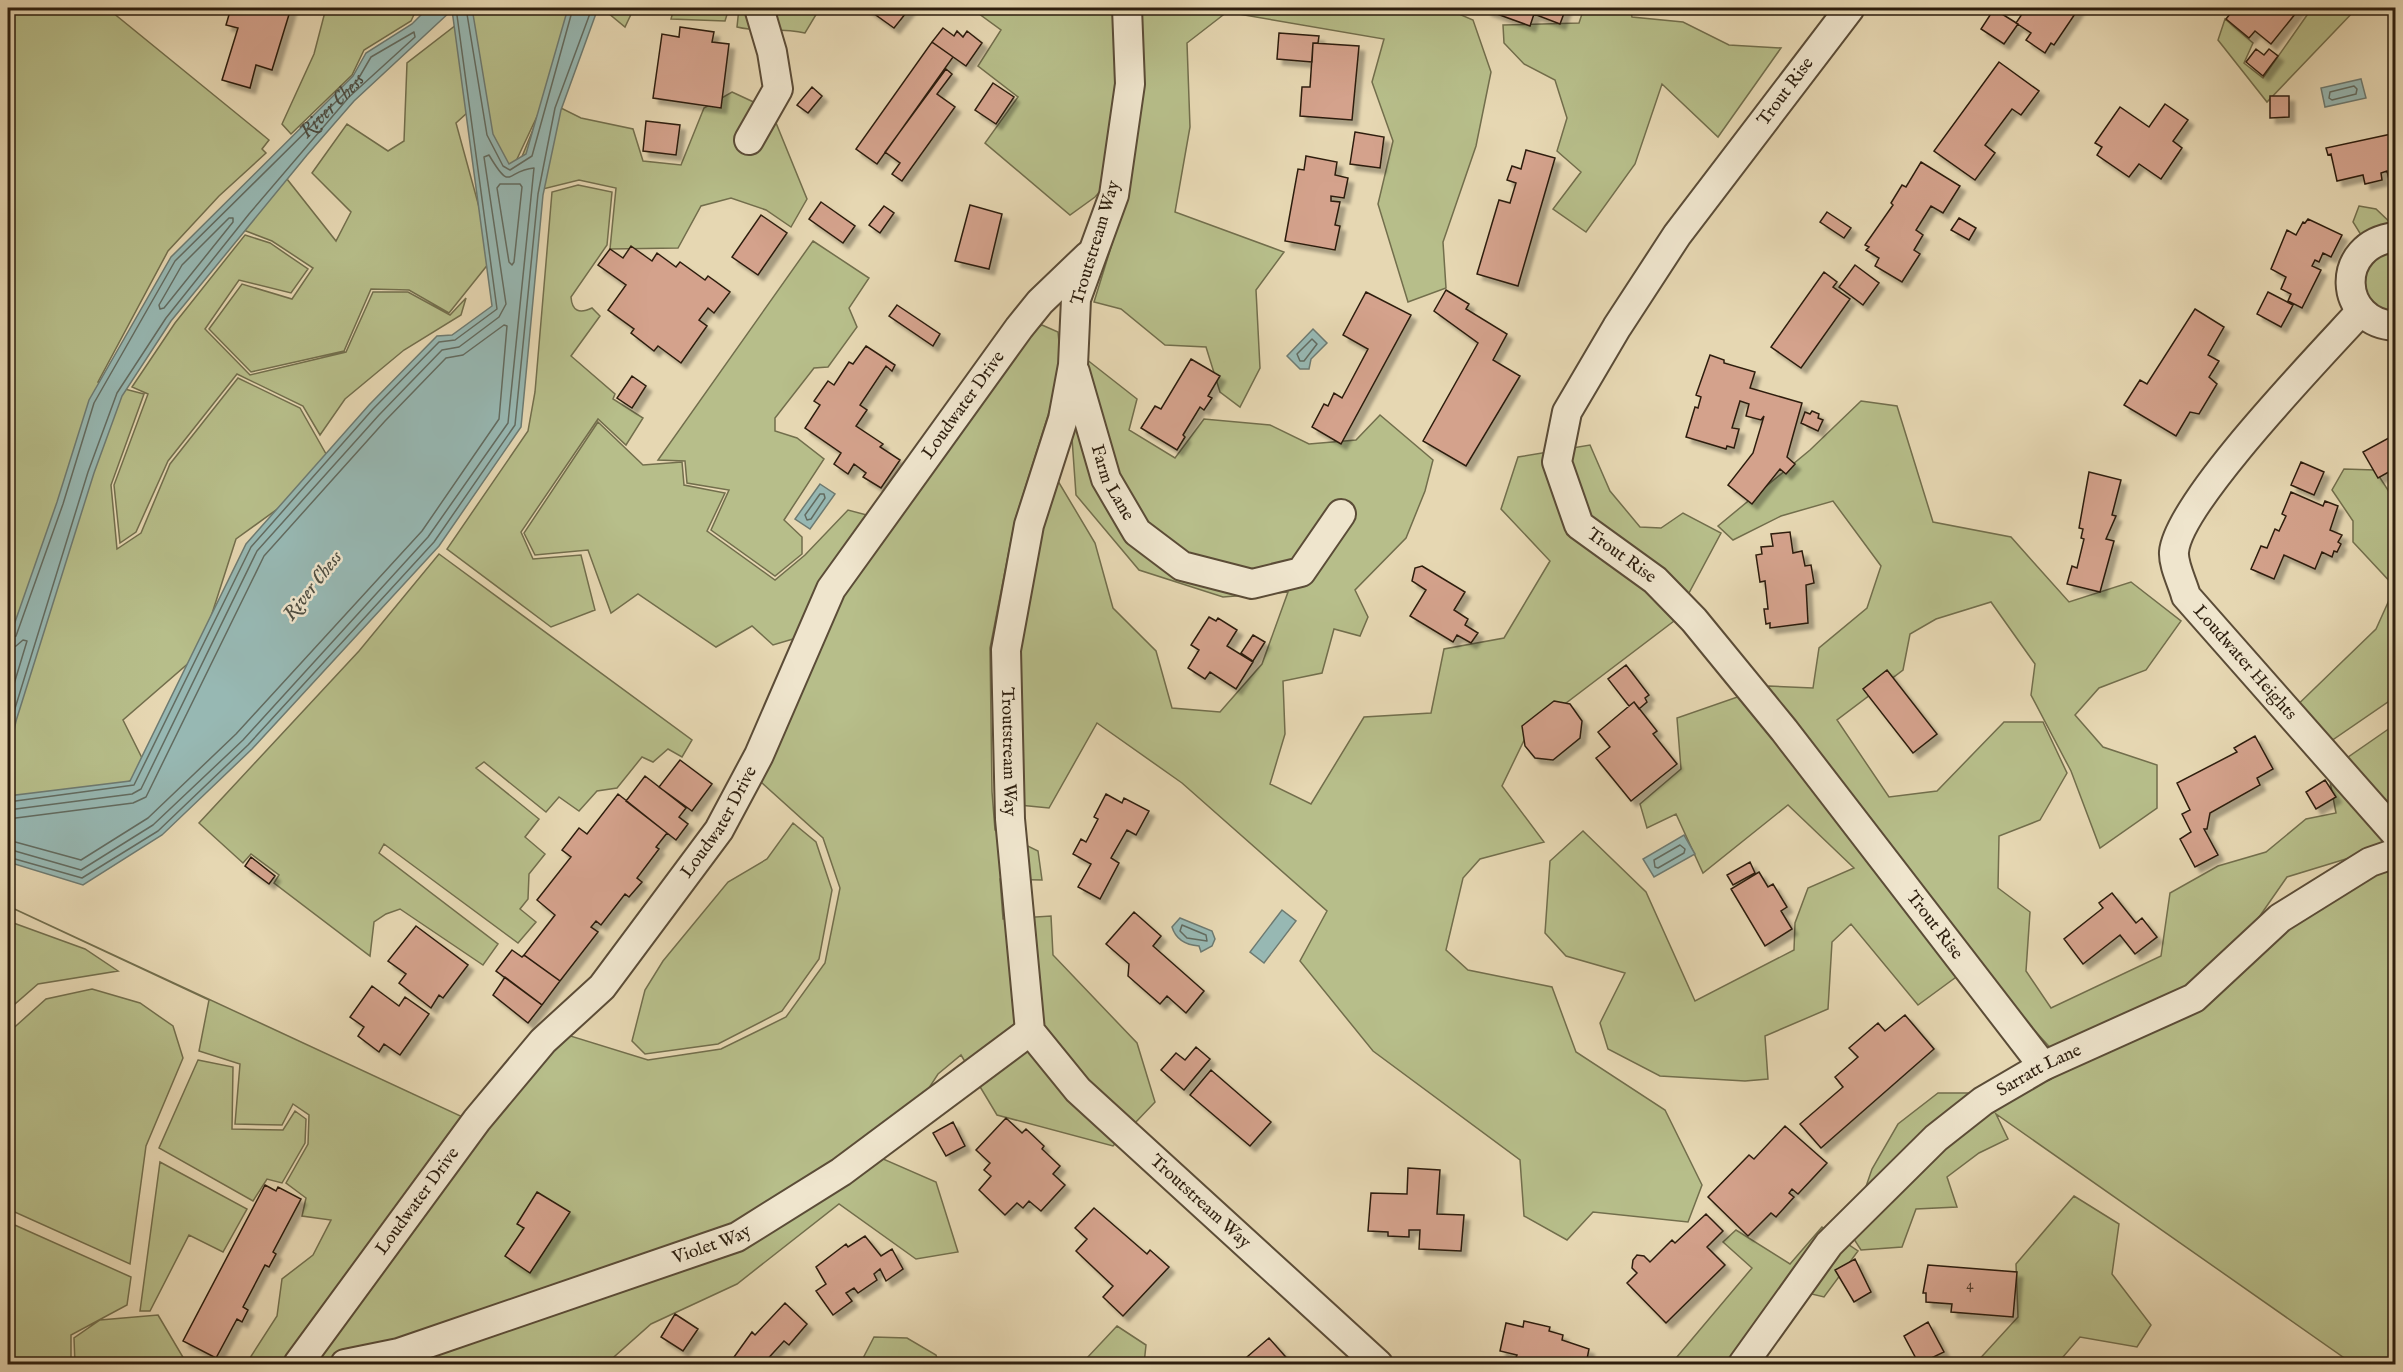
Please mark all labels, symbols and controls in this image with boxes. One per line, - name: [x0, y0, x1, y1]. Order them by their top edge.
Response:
- street label: Trout Rise: [1753, 53, 1819, 131]
- water label: River Chess: [294, 69, 371, 144]
- street label: Troutstream Way: [1066, 178, 1126, 308]
- street label: Loudwater Drive: [917, 346, 1010, 464]
- street label: Farm Lane: [1085, 442, 1139, 525]
- street label: Trout Rise: [1582, 523, 1661, 589]
- water label: River Chess: [278, 546, 348, 626]
- street label: Loudwater Heights: [2188, 600, 2302, 725]
- street label: Troutstream Way: [995, 687, 1021, 817]
- street label: Loudwater Drive: [676, 762, 762, 883]
- street label: Trout Rise: [1901, 886, 1968, 964]
- street label: Sarratt Lane: [1992, 1039, 2085, 1102]
- street label: Loudwater Drive: [370, 1143, 465, 1260]
- street label: Troutstream Way: [1145, 1150, 1256, 1254]
- street label: Violet Way: [669, 1219, 756, 1270]
- house number: 4: [1966, 1275, 1974, 1294]

